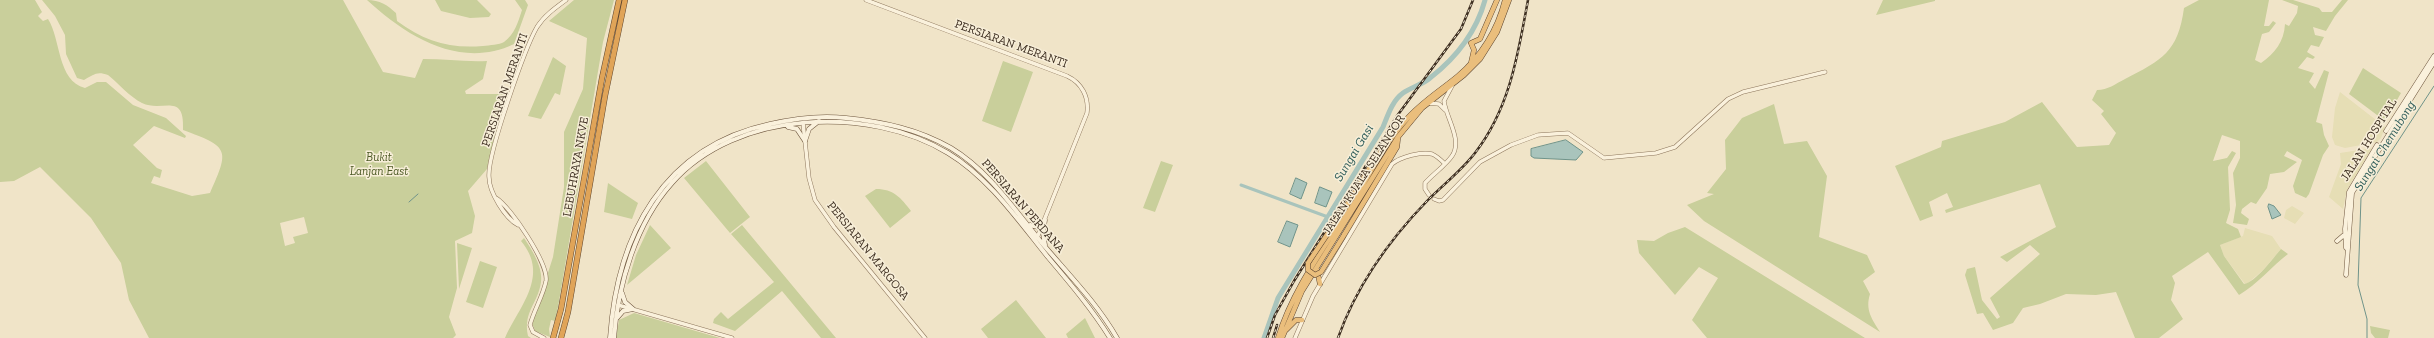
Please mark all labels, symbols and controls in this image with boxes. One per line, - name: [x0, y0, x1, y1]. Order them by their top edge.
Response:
- street label: PERSIARAN MERANTI: [953, 17, 1069, 71]
- street label: PERSIARAN MERANTI: [479, 31, 531, 149]
- street label: JALAN HOSPITAL: [2338, 96, 2400, 184]
- water label: Sungai Chemubong: [2351, 98, 2419, 194]
- street label: JALAN KUALA SELANGOR: [1320, 112, 1408, 238]
- street label: LEBUHRAYA NKVE: [560, 116, 592, 218]
- water label: Sungai Gasi: [1331, 122, 1377, 184]
- park label: Bukit Lanjan East: [350, 151, 408, 179]
- street label: PERSIARAN PERDANA: [978, 156, 1068, 256]
- street label: PERSIARAN MARGOSA: [824, 199, 912, 303]

